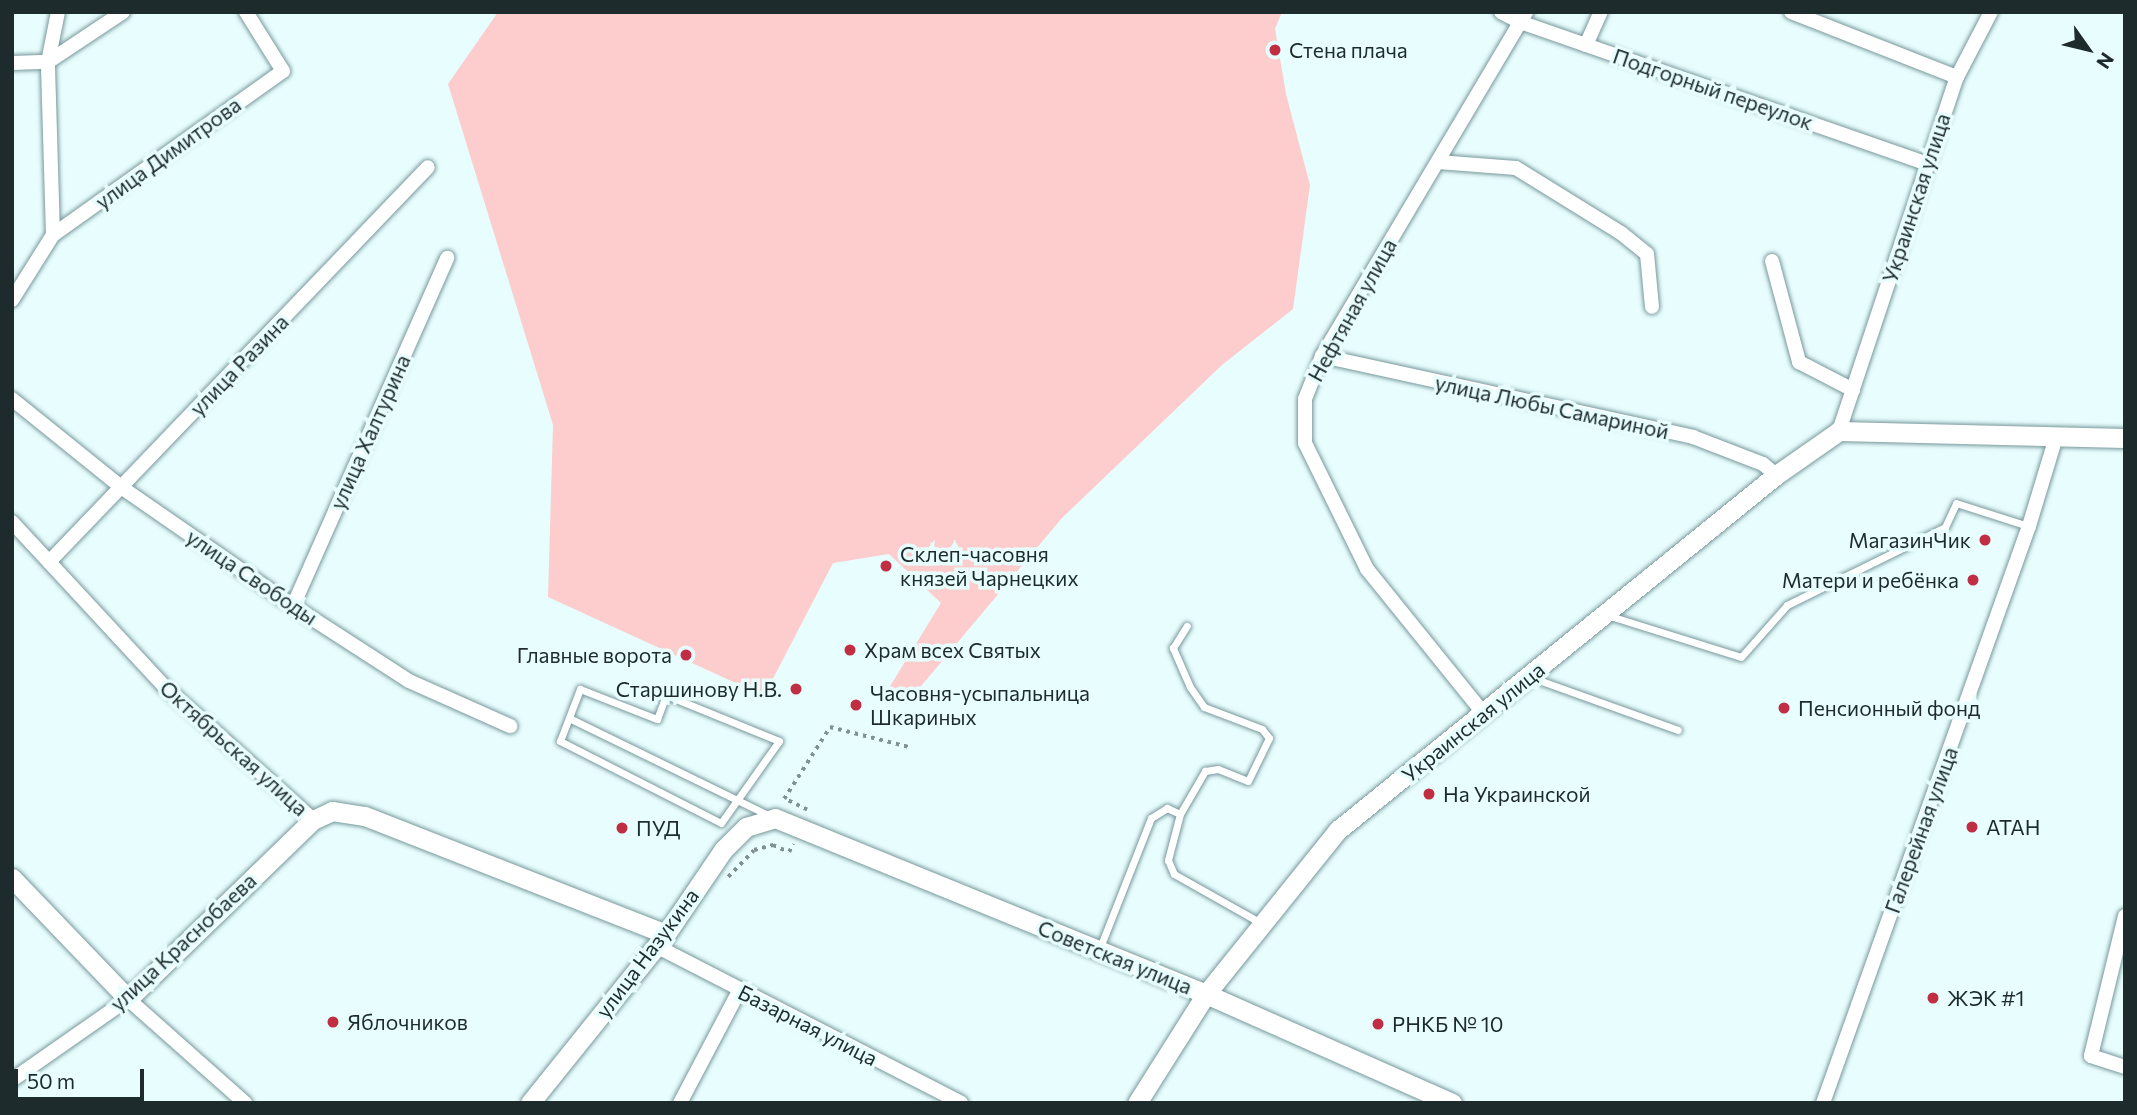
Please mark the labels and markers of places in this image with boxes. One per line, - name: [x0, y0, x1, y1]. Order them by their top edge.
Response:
- place label: Стена плача: [1289, 37, 1408, 63]
- marker: Стена плача: [1267, 42, 1283, 58]
- place label: МагазинЧик: [1848, 527, 1971, 553]
- marker: МагазинЧик: [1977, 532, 1993, 548]
- place label: Склеп-часовня князей Чарнецких: [900, 541, 1079, 591]
- marker: Склеп-часовня князей Чарнецких: [878, 558, 894, 574]
- place label: Матери и ребёнка: [1782, 567, 1959, 593]
- marker: Матери и ребёнка: [1965, 572, 1981, 588]
- place label: Храм всех Святых: [864, 637, 1041, 663]
- place label: Главные ворота: [517, 642, 672, 668]
- marker: Храм всех Святых: [842, 642, 858, 658]
- marker: Главные ворота: [678, 647, 694, 663]
- place label: Старшинову Н.В.: [616, 676, 782, 702]
- place label: Часовня-усыпальница Шкариных: [870, 680, 1090, 730]
- marker: Старшинову Н.В.: [788, 681, 804, 697]
- place label: Пенсионный фонд: [1798, 695, 1980, 721]
- marker: Часовня-усыпальница Шкариных: [848, 697, 864, 713]
- marker: Пенсионный фонд: [1776, 700, 1792, 716]
- place label: На Украинской: [1443, 781, 1591, 807]
- marker: На Украинской: [1421, 786, 1437, 802]
- place label: АТАН: [1986, 814, 2041, 840]
- place label: ПУД: [636, 815, 680, 841]
- marker: АТАН: [1964, 819, 1980, 835]
- marker: ПУД: [614, 820, 630, 836]
- place label: ЖЭК #1: [1947, 985, 2025, 1011]
- marker: ЖЭК #1: [1925, 990, 1941, 1006]
- place label: Яблочников: [347, 1009, 468, 1035]
- place label: РНКБ № 10: [1392, 1011, 1503, 1037]
- marker: Яблочников: [325, 1014, 341, 1030]
- marker: РНКБ № 10: [1370, 1016, 1386, 1032]

